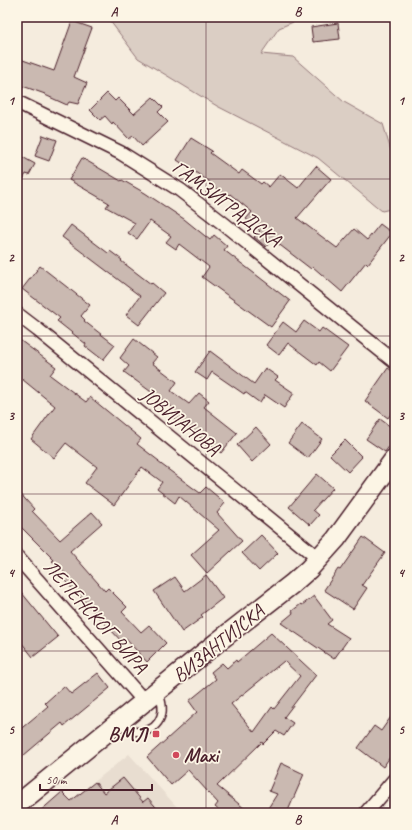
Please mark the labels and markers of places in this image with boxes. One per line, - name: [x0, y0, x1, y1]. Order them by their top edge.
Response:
- place label: ВМЛ: [108, 722, 150, 747]
- marker: ВМЛ: [151, 729, 161, 739]
- place label: Maxi: [184, 743, 221, 768]
- marker: Maxi: [171, 750, 181, 760]

